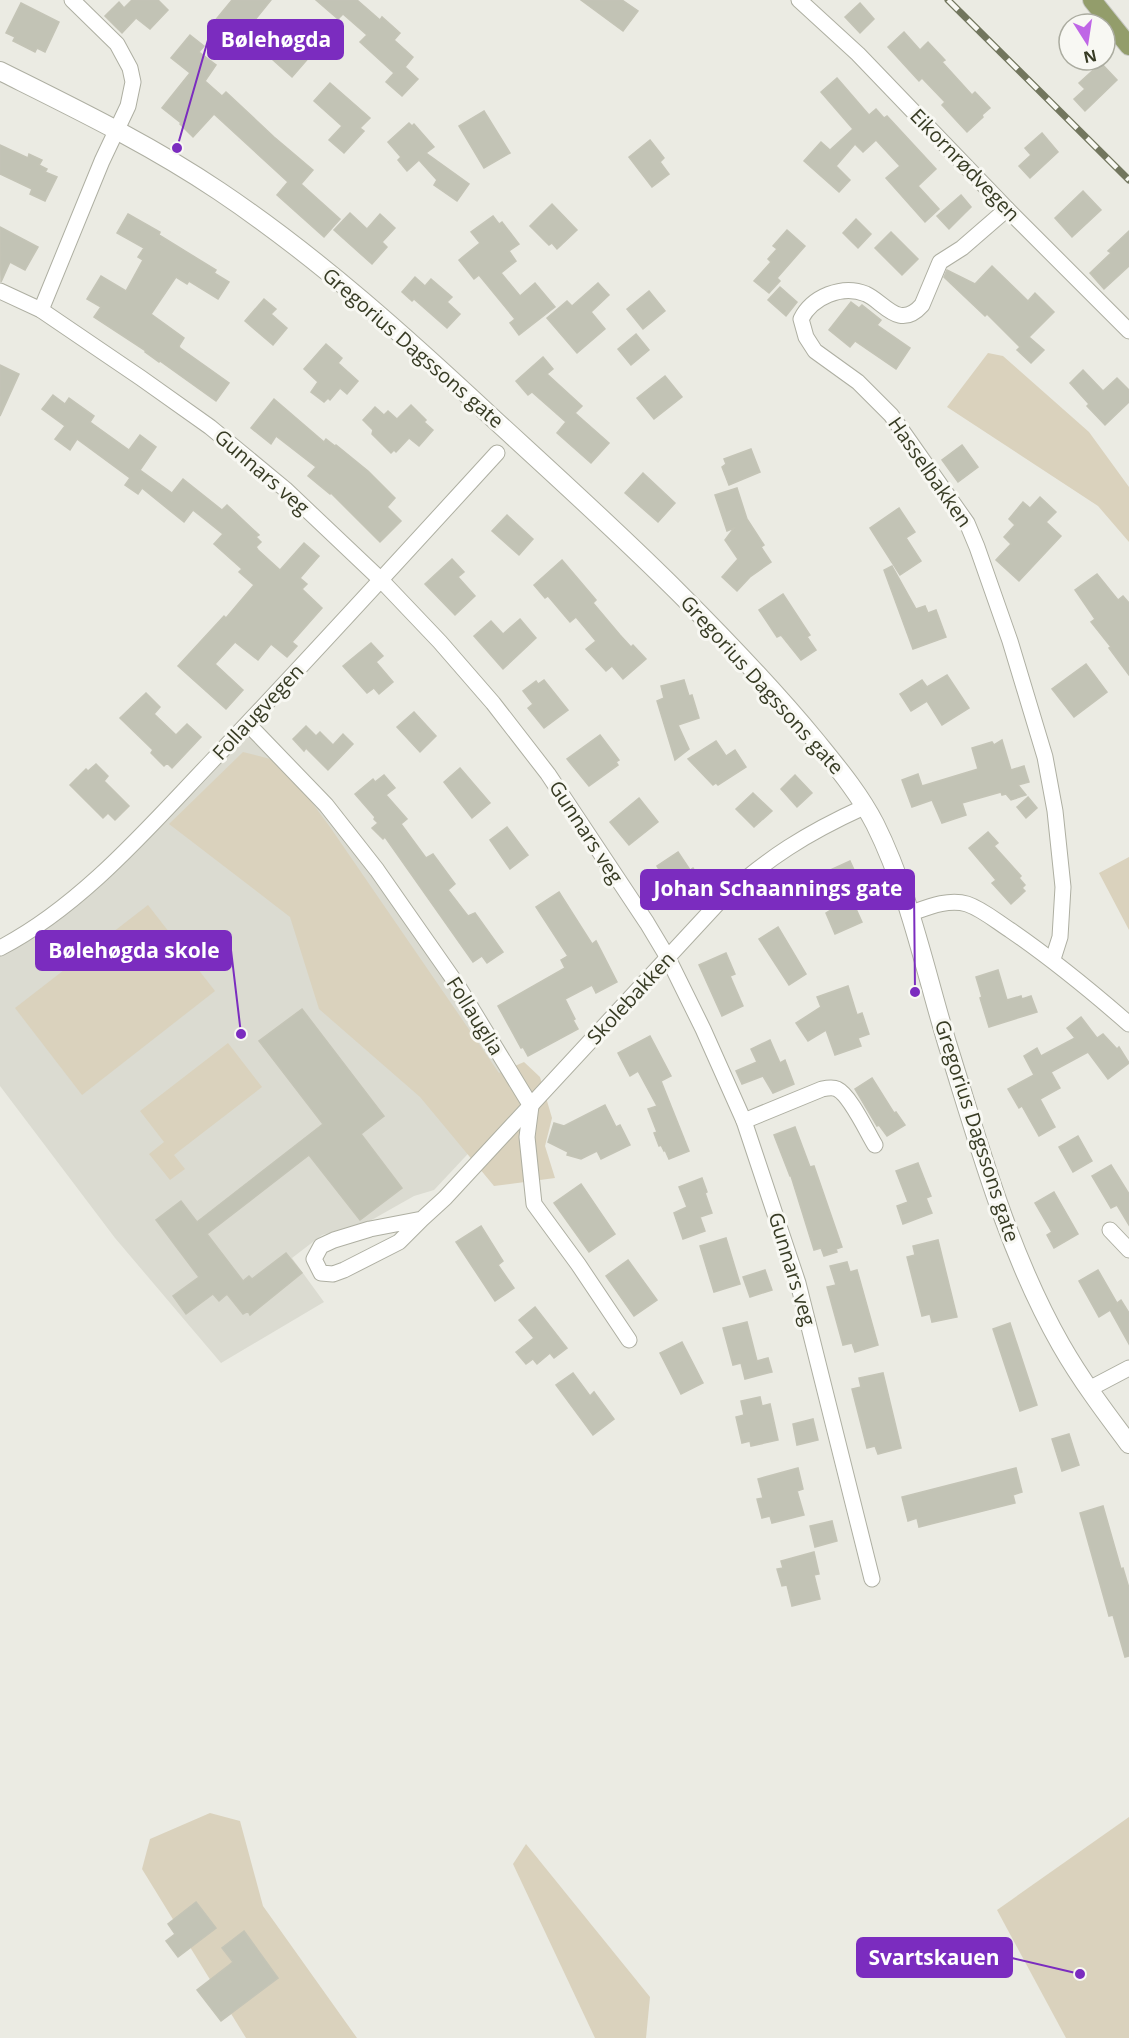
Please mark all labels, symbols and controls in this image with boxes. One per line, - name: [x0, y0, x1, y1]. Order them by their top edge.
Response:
- north arrow: [1057, 12, 1117, 72]
- callout: Bølehøgda: [208, 20, 343, 59]
- text: Bølehøgda: [221, 25, 331, 53]
- text: N: [1081, 45, 1099, 69]
- street label: Eikornrødvegen: [905, 102, 1026, 227]
- street label: Gregorius Dagssons gate: [317, 261, 510, 434]
- street label: Hasselbakken: [882, 411, 978, 532]
- street label: Gunnars veg: [209, 423, 316, 520]
- street label: Gregorius Dagssons gate: [675, 589, 850, 780]
- street label: Follaugvegen: [206, 658, 309, 766]
- street label: Gunnars veg: [543, 775, 630, 888]
- callout: Johan Schaannings gate: [641, 870, 914, 909]
- text: Johan Schaannings gate: [652, 874, 902, 902]
- callout: Bølehøgda skole: [36, 931, 231, 970]
- text: Bølehøgda skole: [48, 936, 220, 964]
- street label: Skolebakken: [581, 945, 681, 1050]
- street label: Follauglia: [441, 971, 510, 1060]
- street label: Gregorius Dagssons gate: [929, 1016, 1026, 1245]
- street label: Gunnars veg: [762, 1209, 823, 1329]
- callout: Svartskauen: [857, 1938, 1012, 1977]
- text: Svartskauen: [868, 1943, 1000, 1971]

